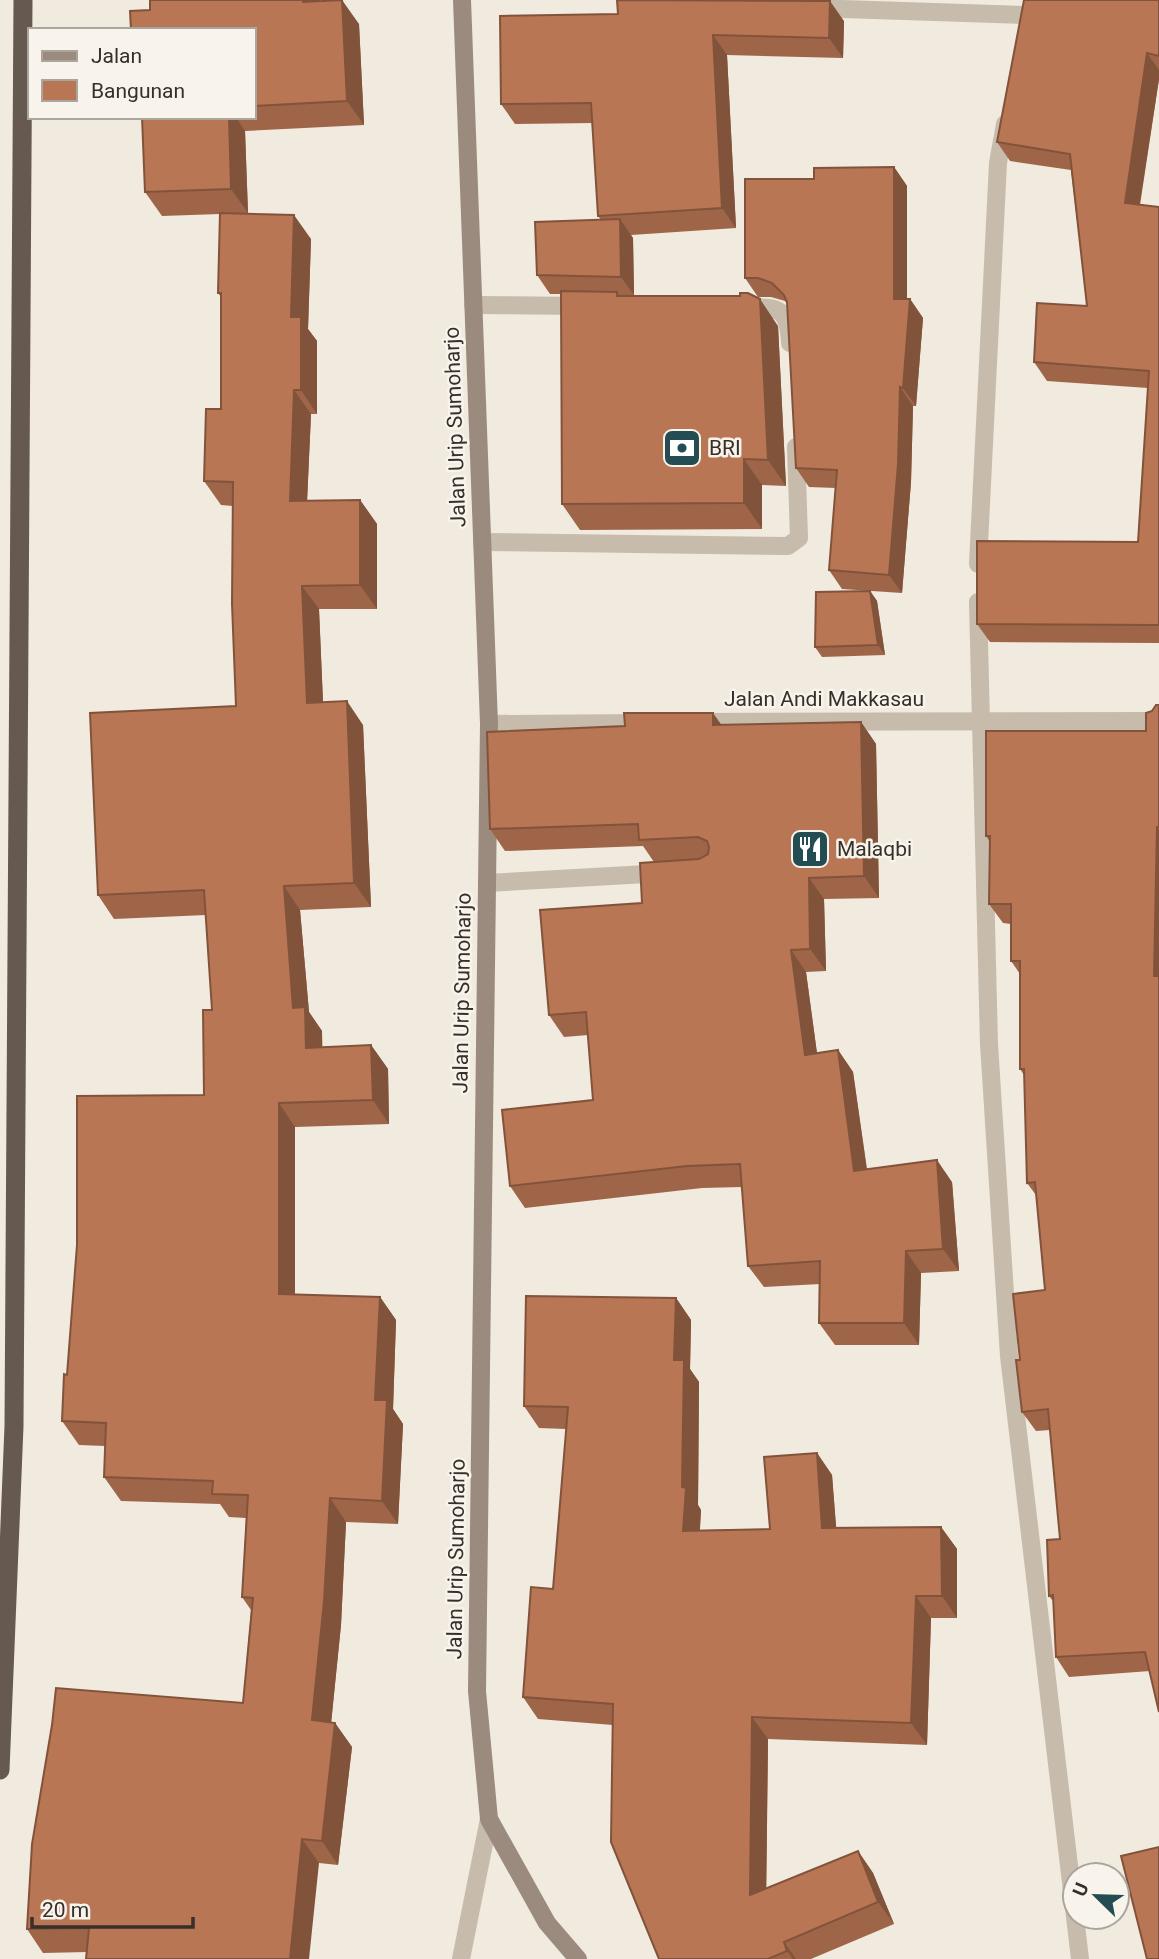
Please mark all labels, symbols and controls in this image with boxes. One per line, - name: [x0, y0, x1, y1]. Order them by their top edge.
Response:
- legend: [28, 28, 256, 119]
- text: Jalan: [91, 44, 142, 68]
- text: Bangunan: [91, 79, 185, 103]
- street label: Jalan Urip Sumoharjo: [440, 326, 470, 528]
- bank icon: BRI: [661, 427, 703, 469]
- place label: BRI: [709, 436, 741, 460]
- street label: Jalan Andi Makkasau: [724, 687, 924, 711]
- restaurant icon: Malaqbi: [789, 828, 831, 870]
- place label: Malaqbi: [837, 837, 912, 861]
- street label: Jalan Urip Sumoharjo: [448, 892, 476, 1094]
- street label: Jalan Urip Sumoharjo: [442, 1458, 470, 1660]
- north arrow: [1061, 1861, 1131, 1931]
- text: U: [1068, 1879, 1094, 1900]
- scale bar: [32, 1885, 192, 1929]
- text: 20 m: [42, 1898, 89, 1922]

